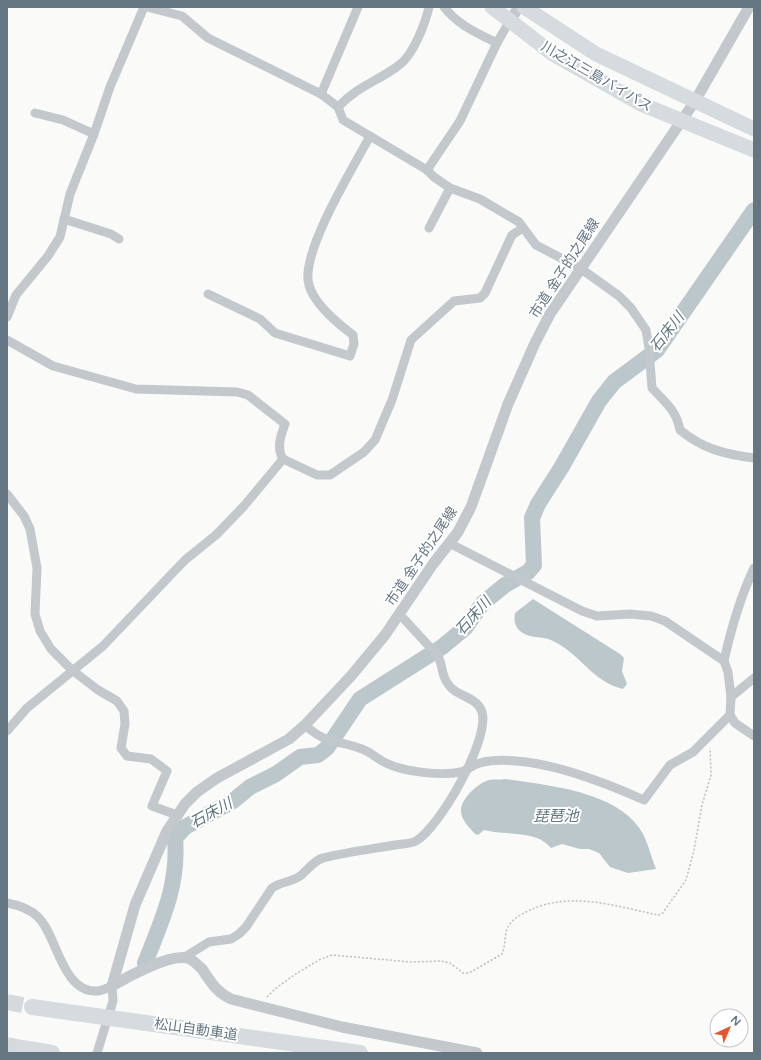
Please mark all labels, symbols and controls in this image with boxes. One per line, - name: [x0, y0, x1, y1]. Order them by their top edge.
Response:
- street label: 川之江三島バイパス: [538, 38, 655, 115]
- street label: 市道 金子的之尾線: [526, 215, 603, 321]
- water label: 石床川: [646, 307, 689, 355]
- street label: 市道 金子的之尾線: [382, 504, 461, 609]
- water label: 石床川: [451, 592, 496, 639]
- water label: 石床川: [187, 793, 237, 832]
- water label: 琵琶池: [533, 807, 580, 825]
- north arrow: [709, 1008, 749, 1048]
- text: N: [728, 1013, 743, 1029]
- street label: 松山自動車道: [153, 1015, 239, 1044]

